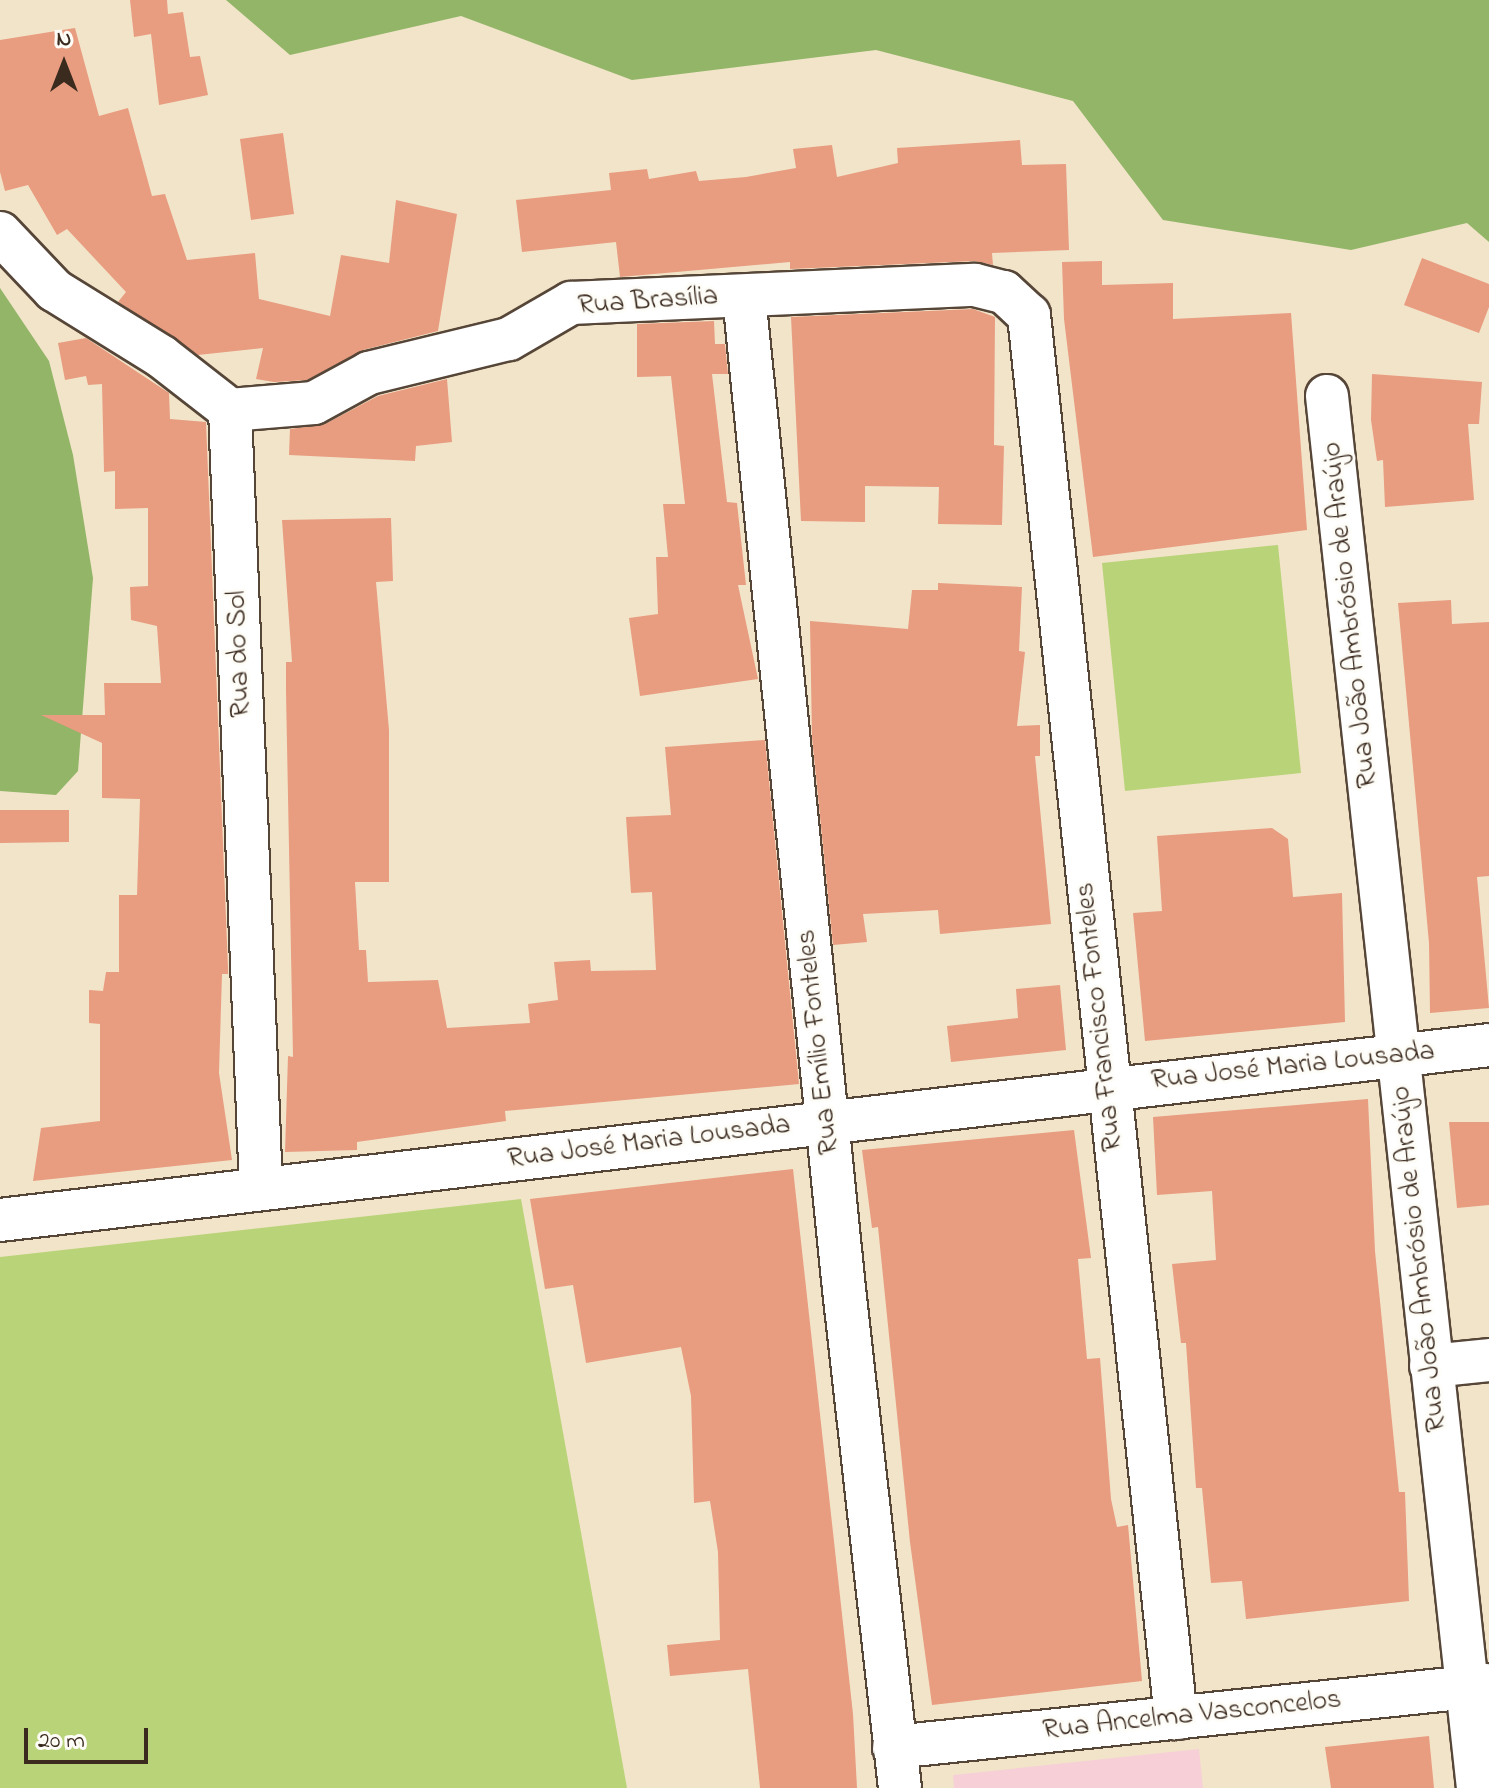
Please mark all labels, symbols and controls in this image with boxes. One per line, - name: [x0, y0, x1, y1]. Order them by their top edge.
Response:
- north arrow: [24, 24, 104, 104]
- text: N: [57, 24, 71, 56]
- street label: Rua Brasília: [577, 280, 719, 324]
- street label: Rua João Ambrósio de Araújo: [1316, 440, 1386, 790]
- street label: Rua do Sol: [221, 590, 259, 718]
- street label: Rua Francisco Fonteles: [1069, 881, 1131, 1153]
- street label: Rua Emílio Fonteles: [790, 928, 848, 1156]
- street label: Rua José Maria Lousada: [1150, 1035, 1436, 1099]
- street label: Rua João Ambrósio de Araújo: [1385, 1084, 1455, 1434]
- street label: Rua José Maria Lousada: [506, 1109, 792, 1177]
- street label: Rua Ancelma Vasconcelos: [1041, 1684, 1343, 1748]
- scale bar: [28, 1712, 152, 1762]
- text: 20 m: [38, 1724, 85, 1759]

